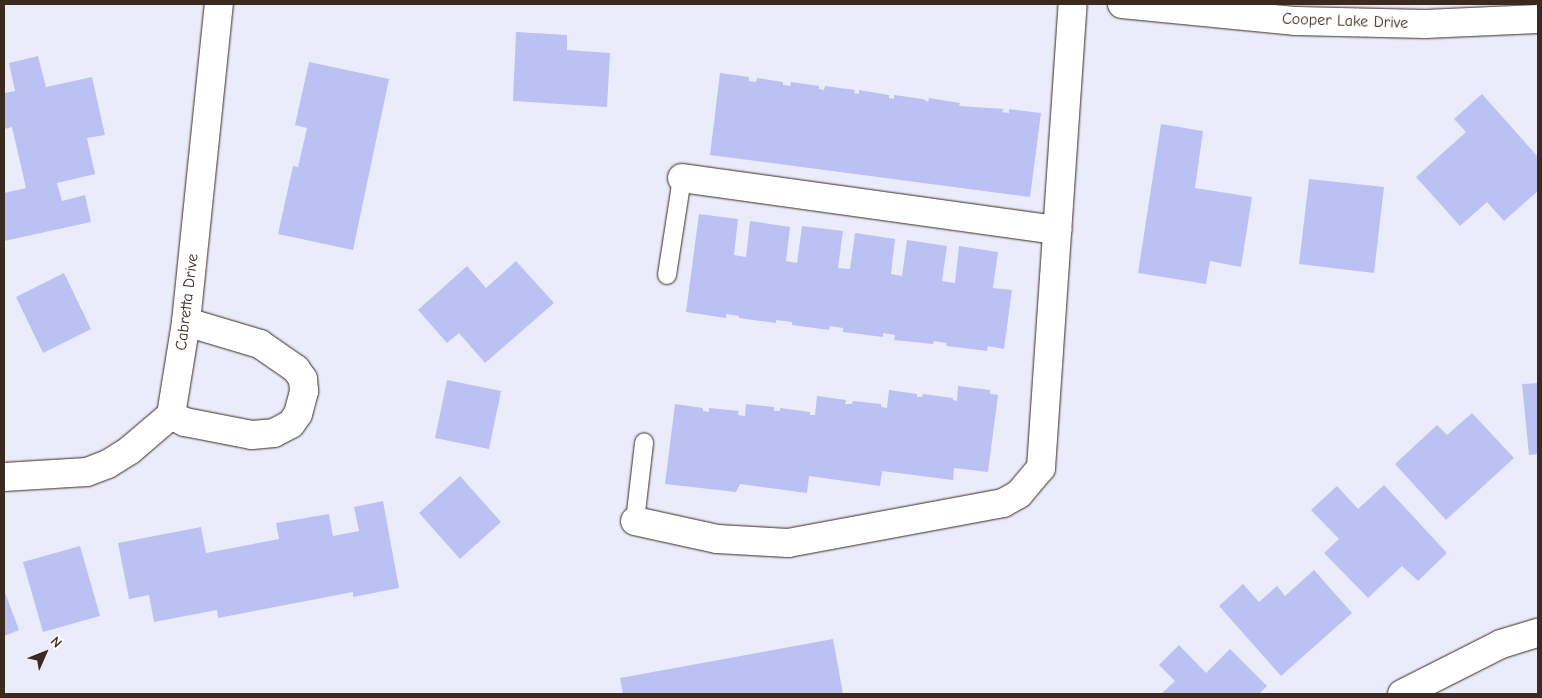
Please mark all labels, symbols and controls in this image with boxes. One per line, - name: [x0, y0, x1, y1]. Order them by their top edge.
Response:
- street label: Cooper Lake Drive: [1282, 9, 1408, 33]
- street label: Cabretta Drive: [172, 252, 202, 352]
- north arrow: [20, 628, 70, 678]
- text: N: [47, 633, 65, 651]

